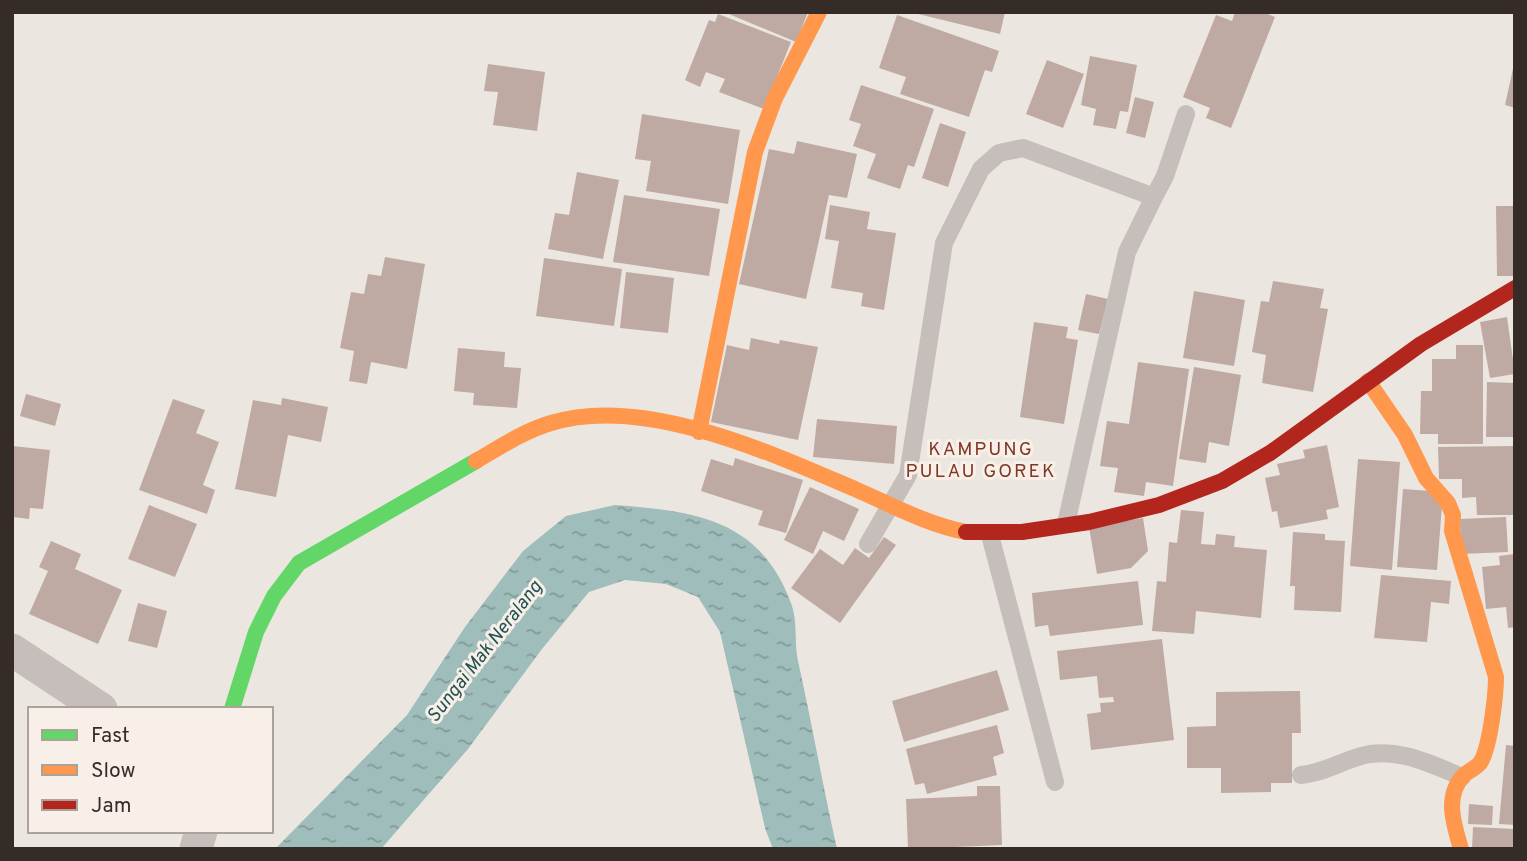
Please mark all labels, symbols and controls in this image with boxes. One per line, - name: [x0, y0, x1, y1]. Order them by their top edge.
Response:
- district label: KAMPUNG PULAU GOREK: [906, 438, 1056, 484]
- water label: Sungai Mak Neralang: [422, 576, 548, 728]
- legend: [28, 707, 273, 833]
- text: Fast: [91, 723, 130, 750]
- text: Slow: [91, 758, 136, 785]
- text: Jam: [91, 793, 132, 820]

